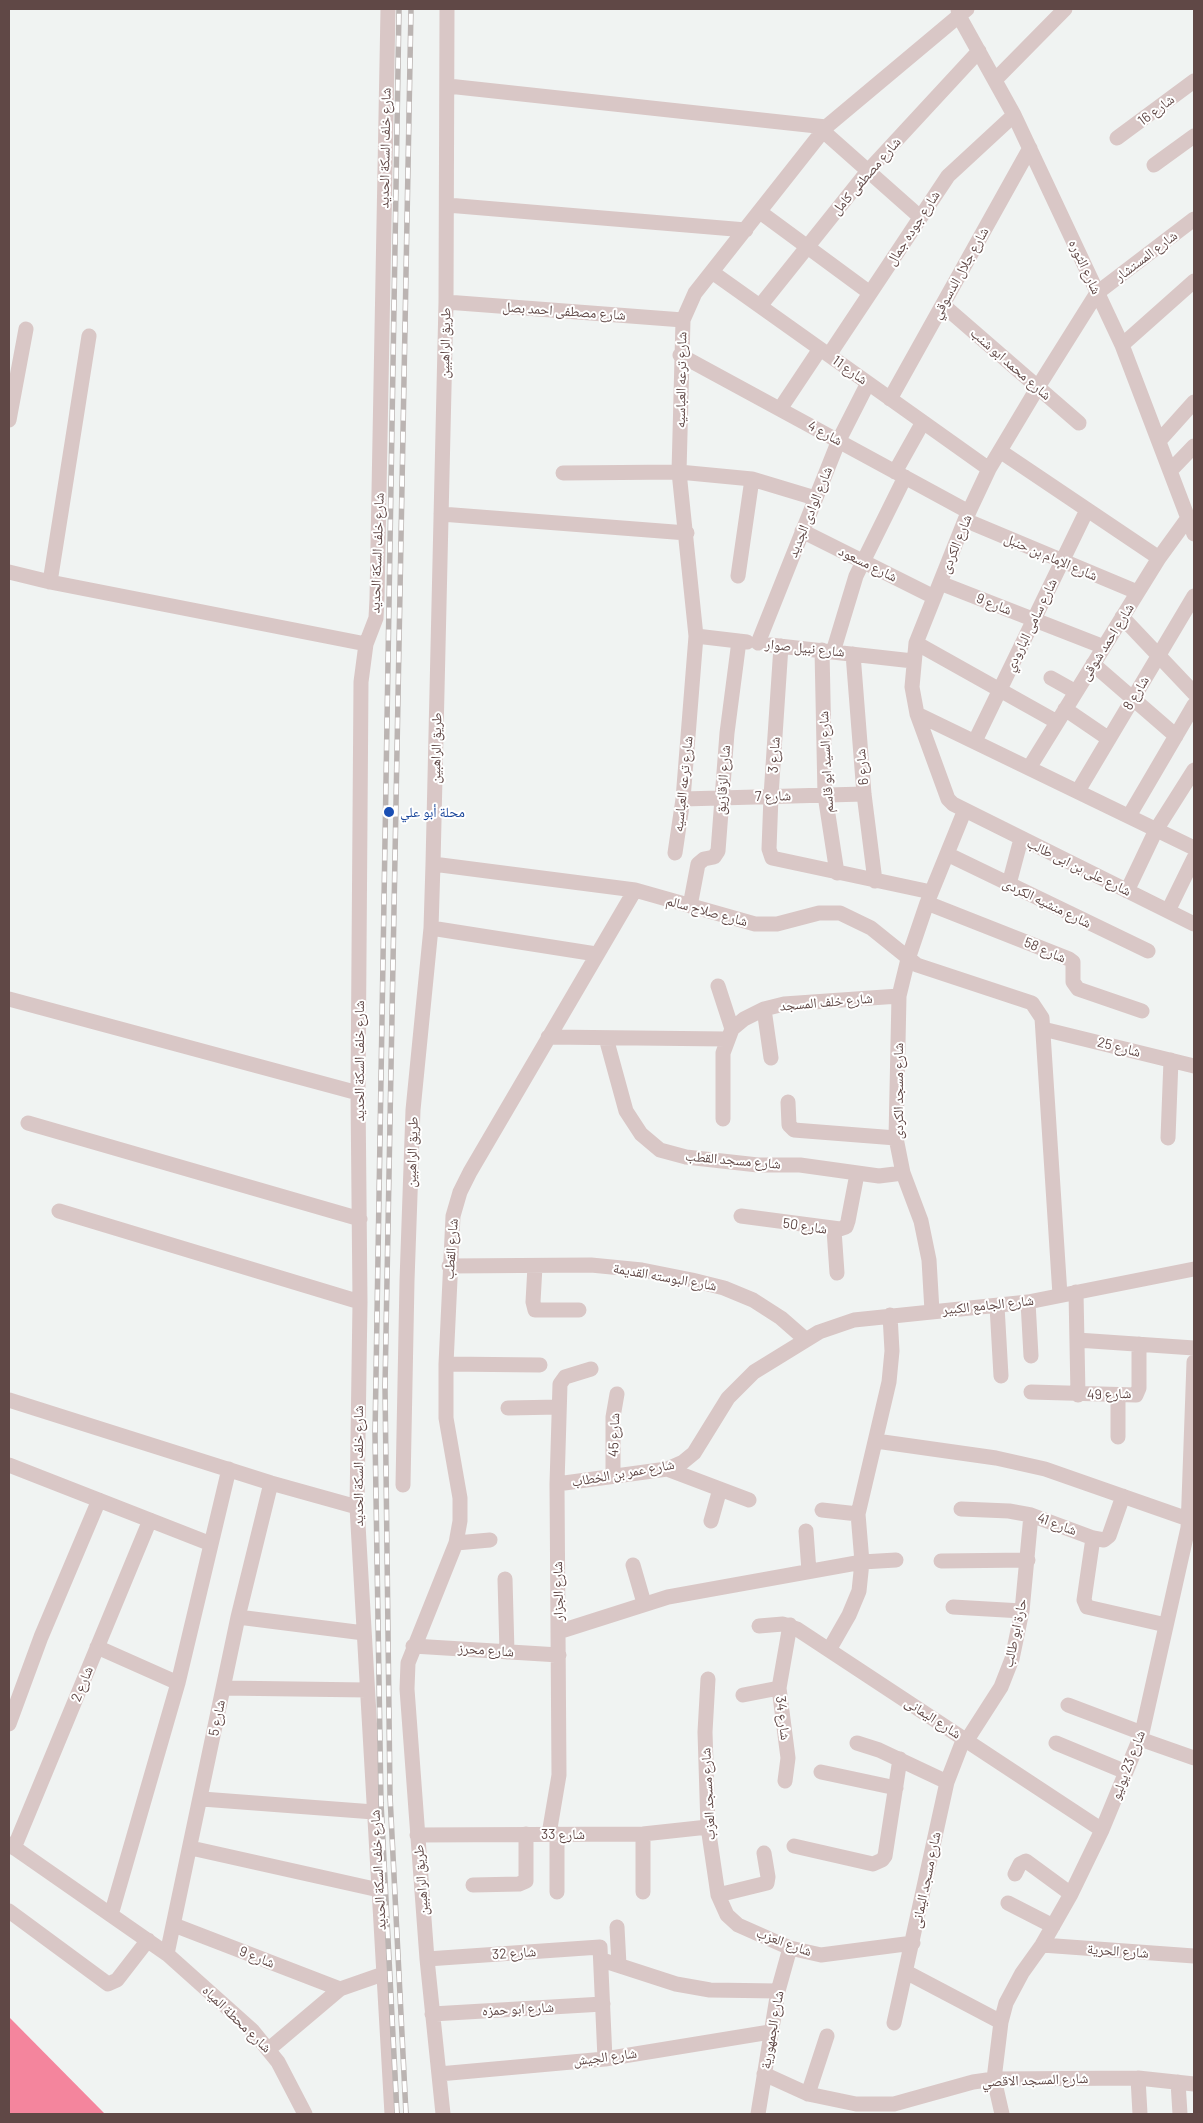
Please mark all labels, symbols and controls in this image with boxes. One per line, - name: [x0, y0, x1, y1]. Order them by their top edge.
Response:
- street label: شارع خلف السكة الحديد: [376, 87, 394, 209]
- street label: شارع 16: [1134, 91, 1178, 129]
- street label: شارع مصطفى كامل: [828, 134, 904, 218]
- street label: شارع جوده جمال: [883, 187, 943, 269]
- street label: شارع جلال الدسوقي: [928, 224, 992, 322]
- street label: شارع المستشار: [1111, 227, 1181, 285]
- street label: شارع الثوره: [1065, 237, 1105, 297]
- street label: شارع مصطفى احمد بصل: [502, 298, 626, 324]
- street label: طريق الراهبين: [436, 307, 454, 379]
- street label: شارع محمد ابو شنب: [967, 324, 1055, 404]
- street label: شارع ترعه العباسيه: [672, 332, 690, 428]
- street label: شارع 11: [829, 352, 871, 388]
- street label: شارع 4: [805, 417, 845, 449]
- street label: شارع الوادى الجديد: [784, 464, 836, 560]
- street label: شارع خلف السكة الحديد: [366, 492, 388, 614]
- street label: شارع الكردى: [937, 512, 975, 576]
- street label: شارع الإمام بن حنبل: [1002, 530, 1100, 584]
- street label: شارع مسعود: [836, 543, 900, 585]
- street label: شارع سامى البارودي: [1001, 576, 1061, 674]
- street label: شارع 9: [974, 590, 1014, 618]
- street label: شارع احمد شوقى: [1077, 600, 1137, 684]
- street label: شارع نبيل صوار: [764, 635, 846, 661]
- street label: شارع 8: [1119, 673, 1153, 713]
- street label: شارع السيد ابو قاسم: [815, 711, 837, 813]
- street label: طريق الراهبين: [427, 712, 445, 784]
- street label: شارع ترعه العباسيه: [670, 735, 696, 833]
- street label: شارع 3: [764, 736, 784, 774]
- street label: شارع الزقازيق: [712, 745, 734, 815]
- street label: شارع 6: [852, 748, 872, 786]
- street label: شارع 7: [755, 787, 791, 805]
- place label: محلة أبو علي: [400, 804, 465, 820]
- marker: محلة أبو علي: [382, 805, 396, 819]
- street label: شارع على بن ابى طالب: [1024, 834, 1134, 900]
- street label: شارع منشيه الكردى: [1000, 874, 1094, 932]
- street label: شارع صلاح سالم: [664, 892, 750, 930]
- street label: شارع 58: [1022, 934, 1068, 966]
- street label: شارع خلف المسجد: [779, 990, 873, 1014]
- street label: شارع خلف السكة الحديد: [351, 1001, 367, 1121]
- street label: شارع 25: [1096, 1034, 1142, 1060]
- street label: شارع مسجد الكردى: [890, 1043, 906, 1139]
- street label: طريق الراهبين: [402, 1116, 422, 1188]
- street label: شارع مسجد القطب: [685, 1147, 781, 1173]
- street label: شارع 50: [782, 1215, 828, 1237]
- street label: شارع القطب: [440, 1218, 462, 1280]
- street label: شارع البوسته القديمة: [612, 1260, 718, 1294]
- street label: شارع الجامع الكبير: [941, 1292, 1035, 1318]
- street label: شارع 49: [1087, 1385, 1131, 1403]
- street label: شارع خلف السكة الحديد: [350, 1406, 366, 1526]
- street label: شارع 45: [605, 1413, 623, 1457]
- street label: شارع عمر بن الخطاب: [570, 1456, 676, 1490]
- street label: شارع 41: [1035, 1509, 1079, 1539]
- street label: شارع الجزار: [549, 1561, 567, 1621]
- street label: حارة ابو طالب: [999, 1597, 1031, 1669]
- street label: شارع محرز: [457, 1640, 515, 1660]
- street label: شارع 2: [67, 1664, 97, 1704]
- street label: شارع اليمانى: [902, 1694, 964, 1742]
- street label: شارع 34: [772, 1695, 794, 1741]
- street label: شارع 5: [205, 1698, 229, 1738]
- street label: شارع 23 يوليو: [1107, 1728, 1149, 1802]
- street label: شارع مسجد العزب: [697, 1747, 719, 1841]
- street label: شارع خلف السكة الحديد: [366, 1809, 390, 1931]
- street label: شارع 33: [541, 1826, 585, 1842]
- street label: شارع مسجد اليمانى: [908, 1830, 944, 1930]
- street label: طريق الراهبين: [410, 1844, 432, 1916]
- street label: شارع العزب: [754, 1924, 814, 1960]
- street label: شارع الحرية: [1087, 1940, 1149, 1962]
- street label: شارع 9: [237, 1943, 277, 1971]
- street label: شارع 32: [491, 1943, 537, 1963]
- street label: شارع محطة المياه: [199, 1982, 275, 2056]
- street label: شارع الجمهورية: [757, 1990, 787, 2070]
- street label: شارع ابو حمزه: [482, 1999, 554, 2019]
- street label: شارع الجيش: [572, 2045, 638, 2069]
- street label: شارع المسجد الاقصي: [981, 2070, 1089, 2090]

